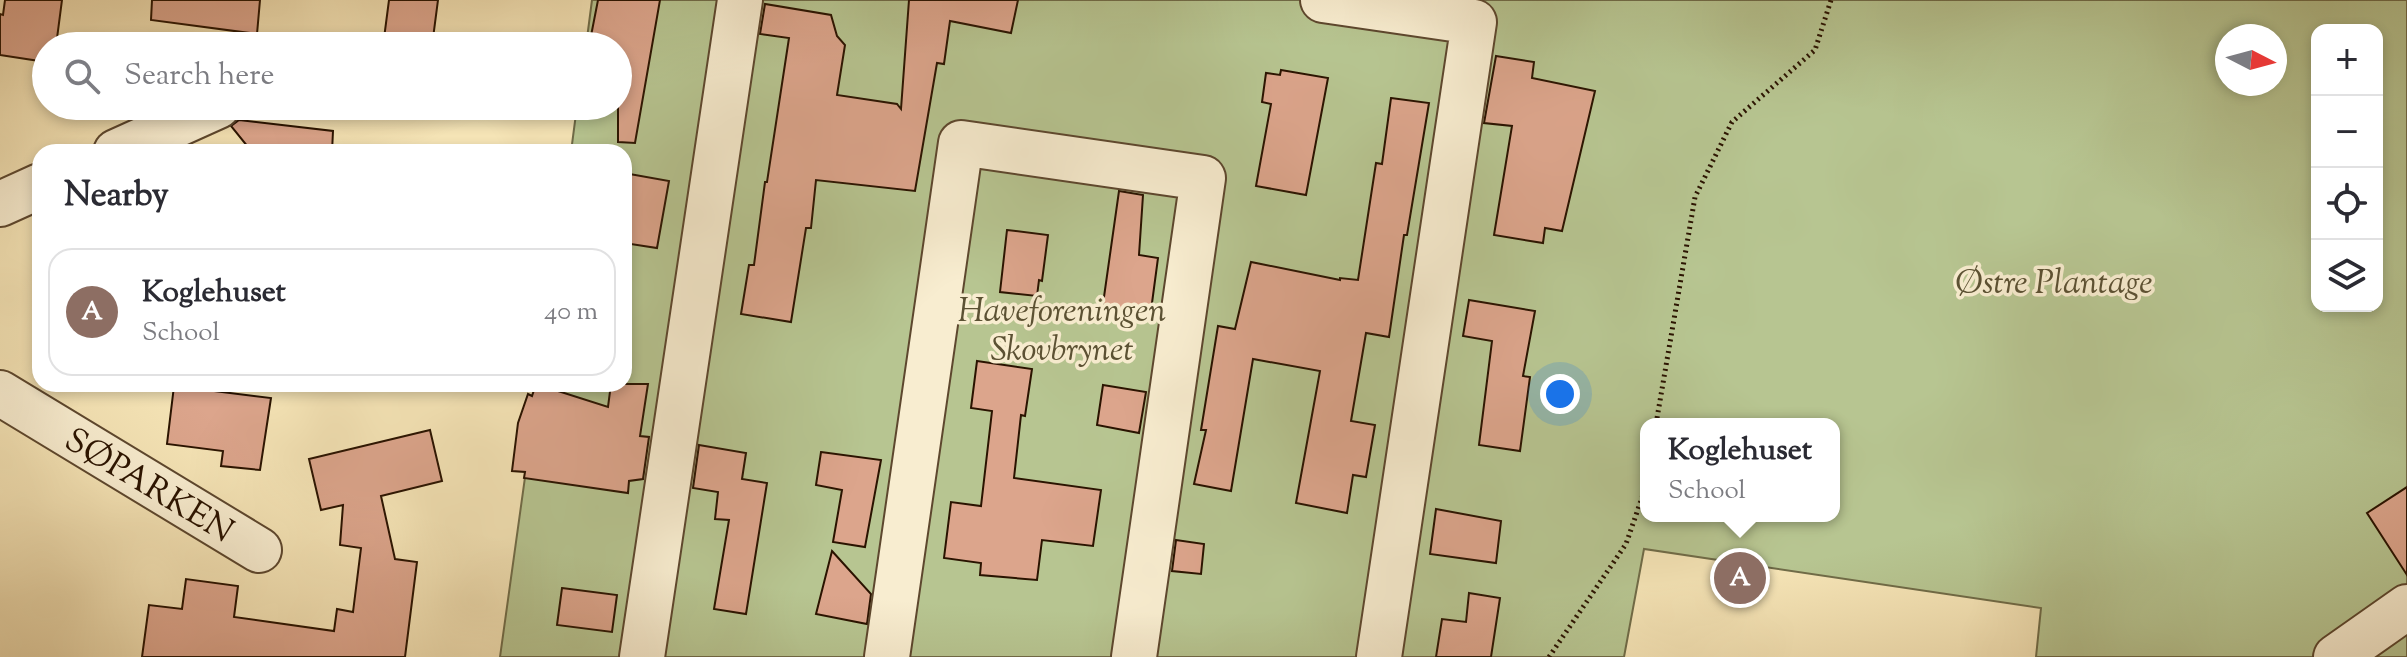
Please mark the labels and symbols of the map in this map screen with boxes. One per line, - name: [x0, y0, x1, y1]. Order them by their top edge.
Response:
- north arrow: [2215, 24, 2287, 96]
- park label: Østre Plantage: [1955, 260, 2153, 309]
- park label: Haveforeningen Skovbrynet: [958, 288, 1166, 376]
- your location: [1540, 374, 1580, 414]
- street label: SØPARKEN: [54, 417, 242, 557]
- pin: A: [1714, 548, 1766, 608]

